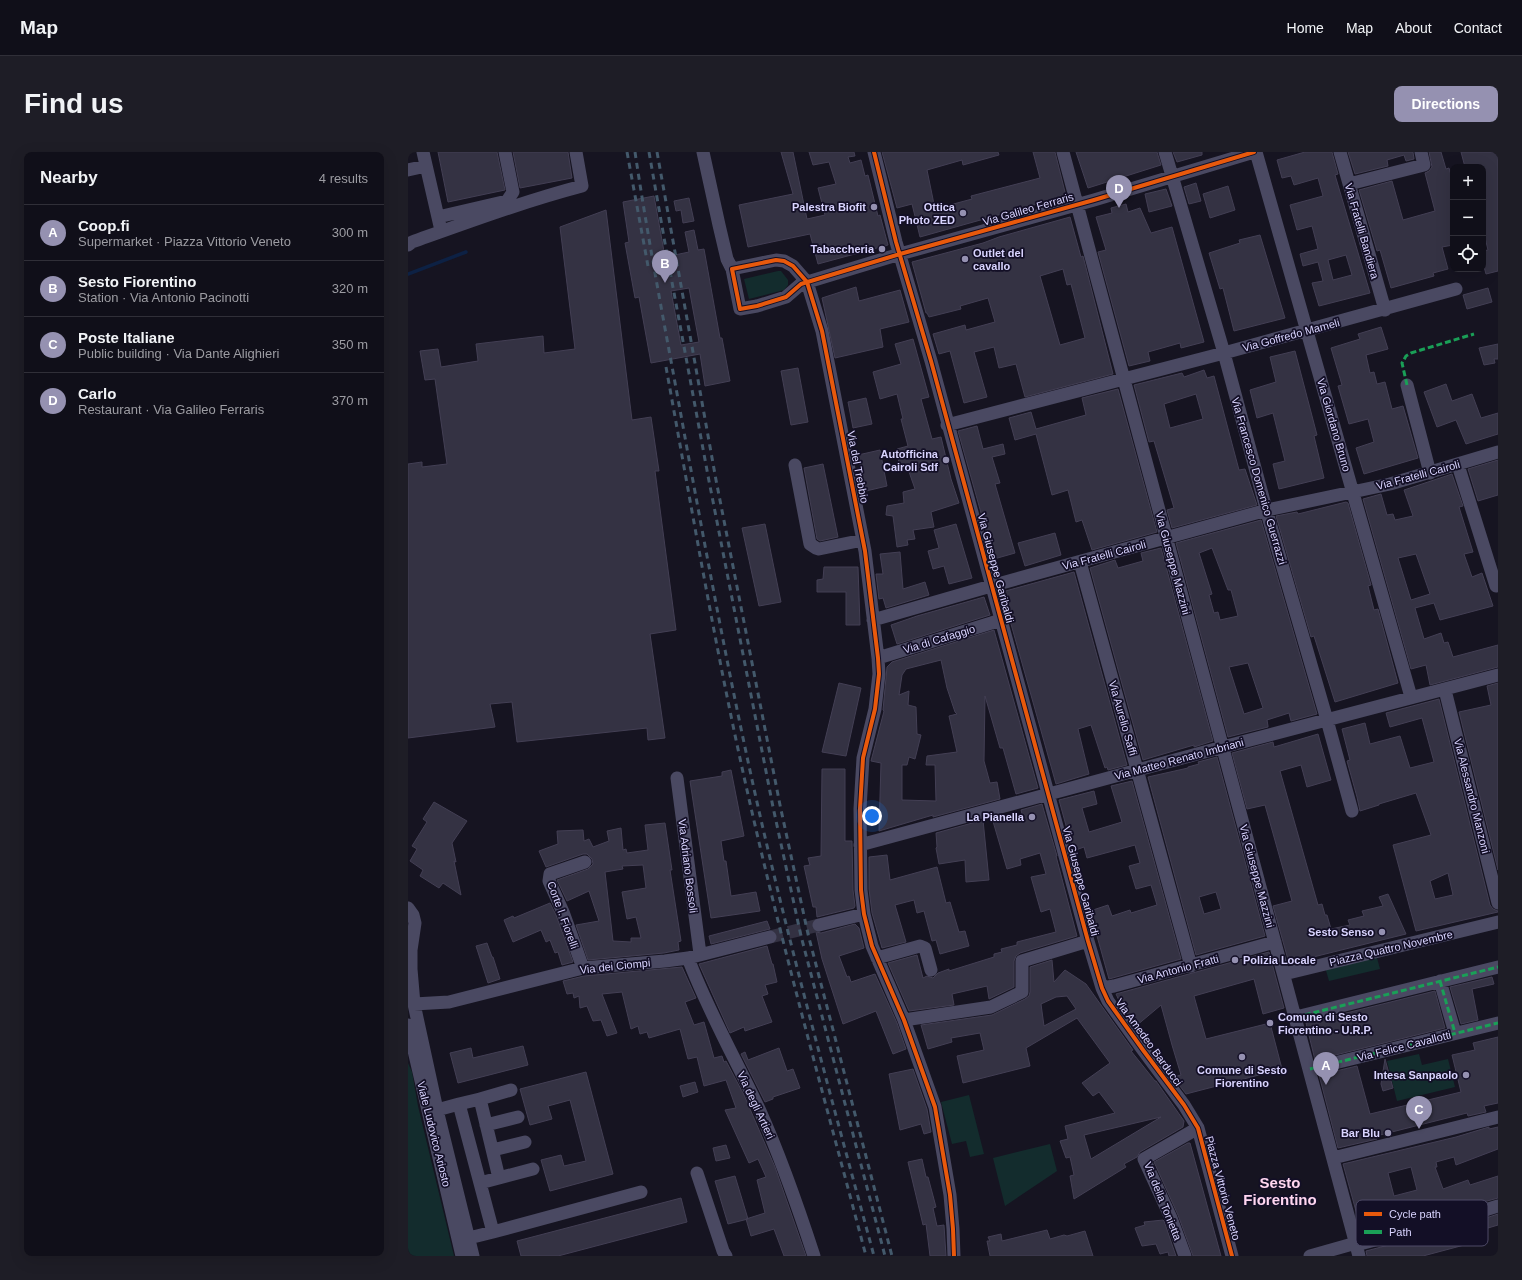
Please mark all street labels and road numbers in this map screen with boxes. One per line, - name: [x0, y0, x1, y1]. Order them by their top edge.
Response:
- street label: Via Fratelli Bandiera: [1343, 182, 1382, 281]
- street label: Via Galileo Ferraris: [981, 190, 1075, 228]
- street label: Via Goffredo Mameli: [1241, 316, 1341, 354]
- street label: Via Giordano Bruno: [1315, 377, 1353, 473]
- street label: Via Francesco Domenico Guerrazzi: [1229, 396, 1289, 566]
- street label: Via del Trebbio: [845, 430, 871, 504]
- street label: Via Fratelli Cairoli: [1375, 458, 1461, 492]
- street label: Via Giuseppe Mazzini: [1153, 510, 1193, 616]
- street label: Via Giuseppe Garibaldi: [976, 512, 1016, 624]
- street label: Via Fratelli Cairoli: [1061, 538, 1147, 572]
- street label: Via di Cafaggio: [902, 622, 976, 656]
- street label: Via Aurelio Saffi: [1107, 679, 1139, 757]
- street label: Via Matteo Renato Imbriani: [1113, 736, 1245, 782]
- street label: Via Alessandro Manzoni: [1452, 737, 1492, 855]
- street label: Via Adriano Bossoli: [676, 818, 700, 914]
- street label: Via Giuseppe Mazzini: [1237, 823, 1277, 929]
- street label: Via Giuseppe Garibaldi: [1061, 825, 1101, 937]
- street label: Corte l. Fiorelli: [545, 880, 581, 950]
- street label: Piazza Quattro Novembre: [1328, 928, 1454, 968]
- street label: Via Antonio Fratti: [1136, 952, 1220, 986]
- street label: Via dei Ciompi: [579, 956, 651, 976]
- street label: Via Amedeo Barducci: [1113, 996, 1185, 1088]
- street label: Via Felice Cavallotti: [1356, 1029, 1452, 1063]
- street label: Via degli Artieri: [735, 1069, 777, 1141]
- street label: Viale Ludovico Ariosto: [415, 1080, 453, 1188]
- street label: Piazza Vittorio Veneto: [1203, 1135, 1243, 1241]
- street label: Via della Tonietta: [1142, 1160, 1185, 1243]

